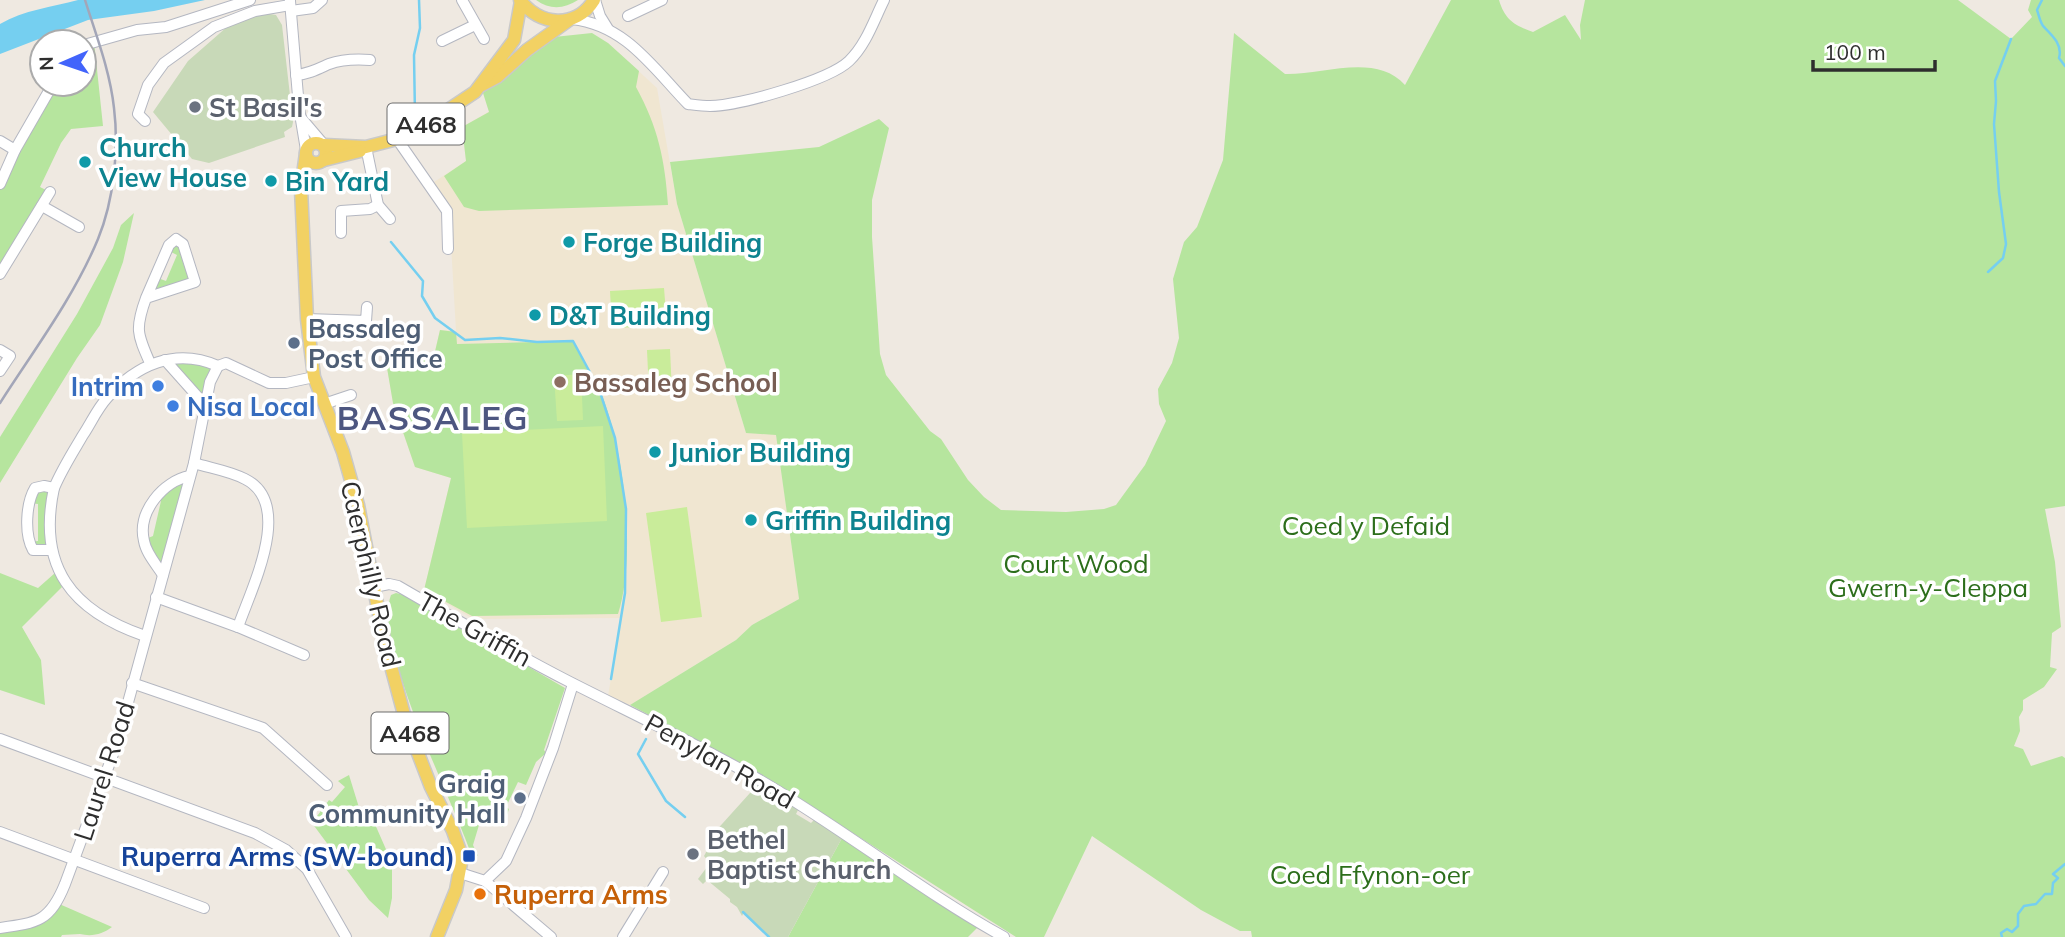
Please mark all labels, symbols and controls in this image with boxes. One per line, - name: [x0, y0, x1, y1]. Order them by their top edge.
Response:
- north arrow: [28, 28, 98, 98]
- scale bar: [1813, 28, 1936, 72]
- text: 100 m: [1824, 39, 1886, 65]
- text: N: [34, 56, 58, 71]
- place label: St Basil's: [209, 91, 323, 124]
- marker: St Basil's: [187, 99, 203, 115]
- road number: A468: [388, 104, 464, 144]
- place label: Church View House: [98, 131, 247, 194]
- marker: Church View House: [77, 154, 93, 170]
- place label: Bin Yard: [285, 165, 389, 198]
- marker: Bin Yard: [263, 173, 279, 189]
- place label: Forge Building: [583, 226, 762, 259]
- marker: Forge Building: [561, 234, 577, 250]
- place label: D&T Building: [549, 299, 711, 332]
- marker: D&T Building: [527, 307, 543, 323]
- place label: Bassaleg Post Office: [308, 312, 443, 375]
- marker: Bassaleg Post Office: [286, 335, 302, 351]
- place label: Bassaleg School: [574, 366, 778, 399]
- place label: Intrim: [71, 370, 144, 403]
- marker: Bassaleg School: [552, 374, 568, 390]
- marker: Intrim: [150, 378, 166, 394]
- place label: Nisa Local: [187, 390, 315, 423]
- district label: BASSALEG: [337, 397, 529, 438]
- marker: Nisa Local: [165, 398, 181, 414]
- place label: Junior Building: [669, 436, 851, 469]
- marker: Junior Building: [647, 444, 663, 460]
- street label: Caerphilly Road: [334, 478, 408, 670]
- place label: Griffin Building: [765, 504, 951, 537]
- park label: Coed y Defaid: [1282, 509, 1450, 542]
- marker: Griffin Building: [743, 512, 759, 528]
- park label: Court Wood: [1003, 547, 1149, 580]
- park label: Gwern-y-Cleppa: [1828, 571, 2028, 604]
- street label: The Griffin: [412, 584, 538, 674]
- street label: Laurel Road: [66, 697, 142, 845]
- street label: Penylan Road: [639, 706, 801, 816]
- road number: A468: [372, 712, 448, 754]
- place label: Graig Community Hall: [308, 767, 506, 830]
- marker: Graig Community Hall: [512, 790, 528, 806]
- place label: Bethel Baptist Church: [707, 823, 891, 886]
- place label: Ruperra Arms (SW-bound): [121, 840, 455, 873]
- marker: Bethel Baptist Church: [685, 846, 701, 862]
- marker: Ruperra Arms (SW-bound): [461, 848, 477, 864]
- park label: Coed Ffynon-oer: [1270, 858, 1471, 891]
- place label: Ruperra Arms: [494, 878, 668, 911]
- marker: Ruperra Arms: [472, 886, 488, 902]

